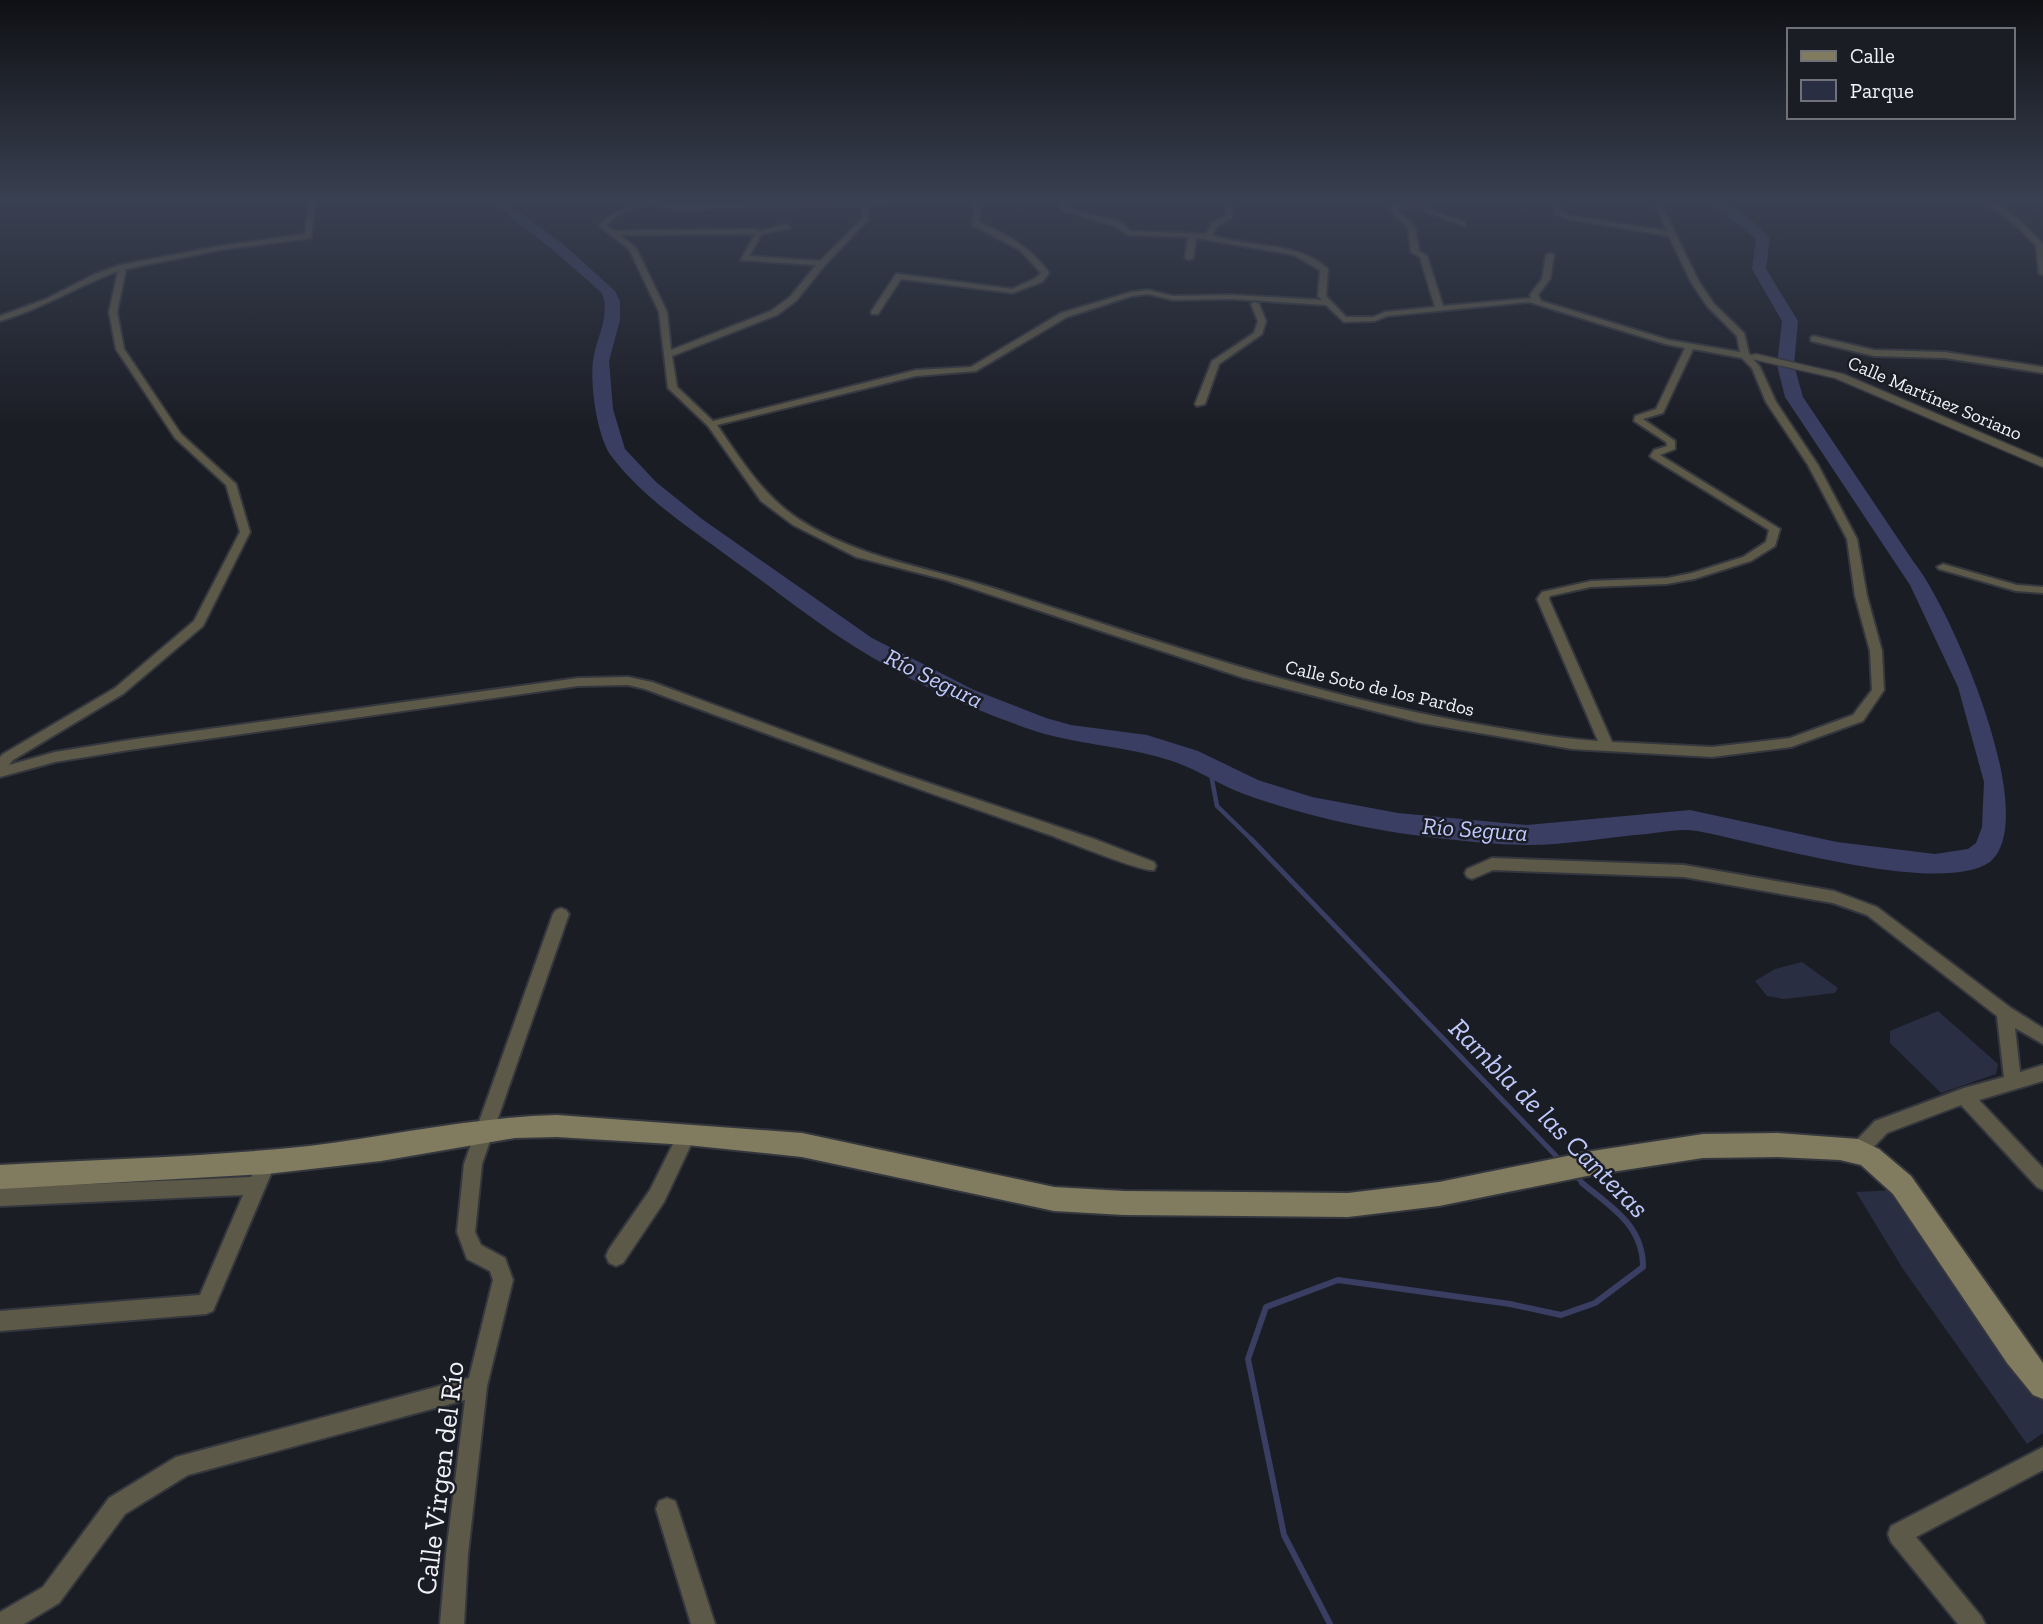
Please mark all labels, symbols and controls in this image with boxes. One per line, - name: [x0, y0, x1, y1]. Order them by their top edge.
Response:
- legend: [1787, 28, 2015, 119]
- text: Calle: [1850, 43, 1895, 68]
- text: Parque: [1850, 78, 1914, 103]
- street label: Calle Martínez Soriano: [1845, 351, 2026, 445]
- water label: Río Segura: [880, 642, 988, 714]
- street label: Calle Soto de los Pardos: [1283, 655, 1477, 721]
- water label: Río Segura: [1421, 811, 1529, 847]
- water label: Rambla de las Canteras: [1442, 1011, 1656, 1225]
- street label: Calle Virgen del Río: [409, 1359, 471, 1597]

